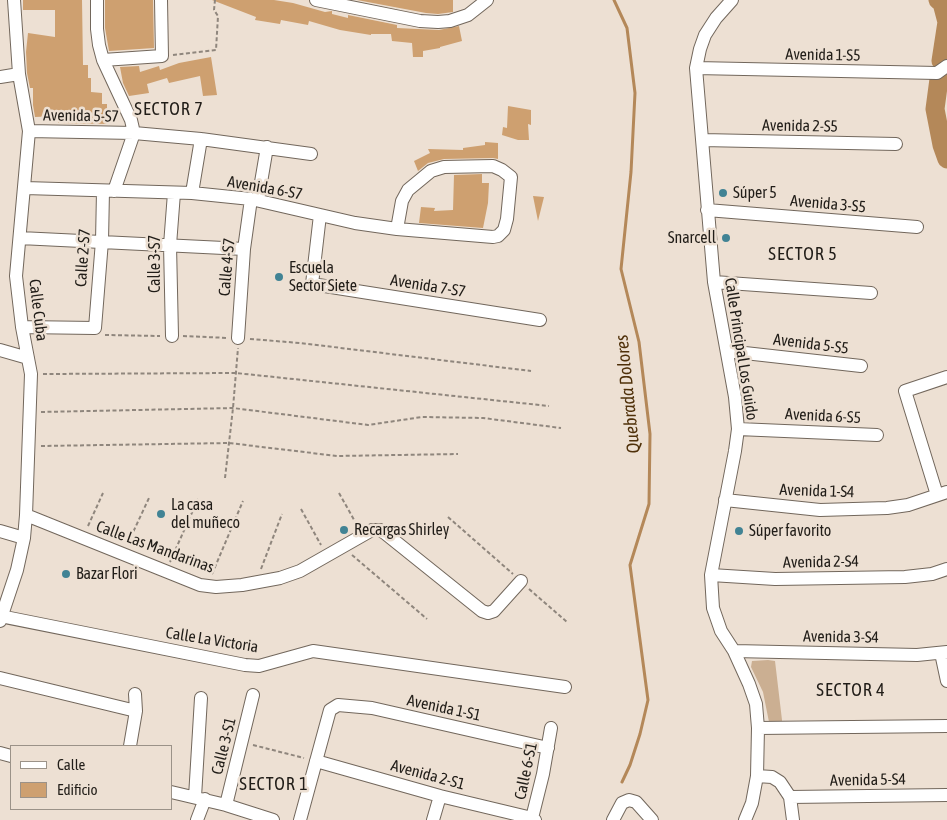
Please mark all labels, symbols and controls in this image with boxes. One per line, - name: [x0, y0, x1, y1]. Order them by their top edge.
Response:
- street label: Avenida 1-S5: [785, 45, 861, 65]
- district label: SECTOR 7: [133, 98, 205, 120]
- street label: Avenida 5-S7: [43, 106, 119, 126]
- street label: Avenida 2-S5: [762, 116, 838, 136]
- street label: Avenida 6-S7: [226, 172, 304, 204]
- place label: Súper 5: [733, 183, 777, 203]
- marker: Súper 5: [717, 187, 729, 199]
- street label: Avenida 3-S5: [789, 191, 867, 217]
- street label: Calle 2-S7: [71, 228, 95, 288]
- place label: Snarcell: [668, 228, 716, 248]
- marker: Snarcell: [720, 232, 732, 244]
- street label: Calle 3-S7: [145, 235, 165, 293]
- street label: Calle 4-S7: [215, 237, 239, 297]
- district label: SECTOR 5: [767, 243, 839, 265]
- place label: Escuela Sector Siete: [289, 258, 357, 296]
- marker: Escuela Sector Siete: [273, 271, 285, 283]
- street label: Avenida 7-S7: [389, 271, 467, 301]
- street label: Calle Principal Los Guido: [720, 276, 762, 422]
- street label: Calle Cuba: [25, 278, 51, 342]
- street label: Avenida 5-S5: [772, 330, 850, 358]
- water label: Quebrada Dolores: [611, 334, 645, 454]
- street label: Avenida 6-S5: [785, 404, 861, 428]
- street label: Avenida 1-S4: [779, 480, 855, 502]
- place label: La casa del muñeco: [171, 495, 240, 533]
- marker: La casa del muñeco: [155, 508, 167, 520]
- street label: Calle Las Mandarinas: [93, 517, 217, 577]
- place label: Recargas Shirley: [354, 520, 449, 540]
- place label: Súper favorito: [749, 521, 831, 541]
- marker: Recargas Shirley: [338, 524, 350, 536]
- marker: Súper favorito: [733, 525, 745, 537]
- street label: Avenida 2-S4: [783, 552, 859, 572]
- place label: Bazar Flori: [76, 564, 138, 584]
- marker: Bazar Flori: [60, 568, 72, 580]
- street label: Calle La Victoria: [164, 623, 260, 657]
- street label: Avenida 3-S4: [803, 627, 879, 647]
- district label: SECTOR 4: [815, 679, 887, 701]
- street label: Avenida 1-S1: [405, 691, 483, 725]
- street label: Calle 3-S1: [208, 715, 240, 777]
- street label: Calle 6-S1: [511, 741, 541, 801]
- legend: [10, 745, 172, 810]
- text: Calle: [57, 756, 85, 773]
- street label: Avenida 2-S1: [389, 756, 467, 794]
- street label: Avenida 5-S4: [830, 770, 906, 790]
- district label: SECTOR 1: [238, 773, 310, 795]
- text: Edificio: [57, 781, 98, 798]

